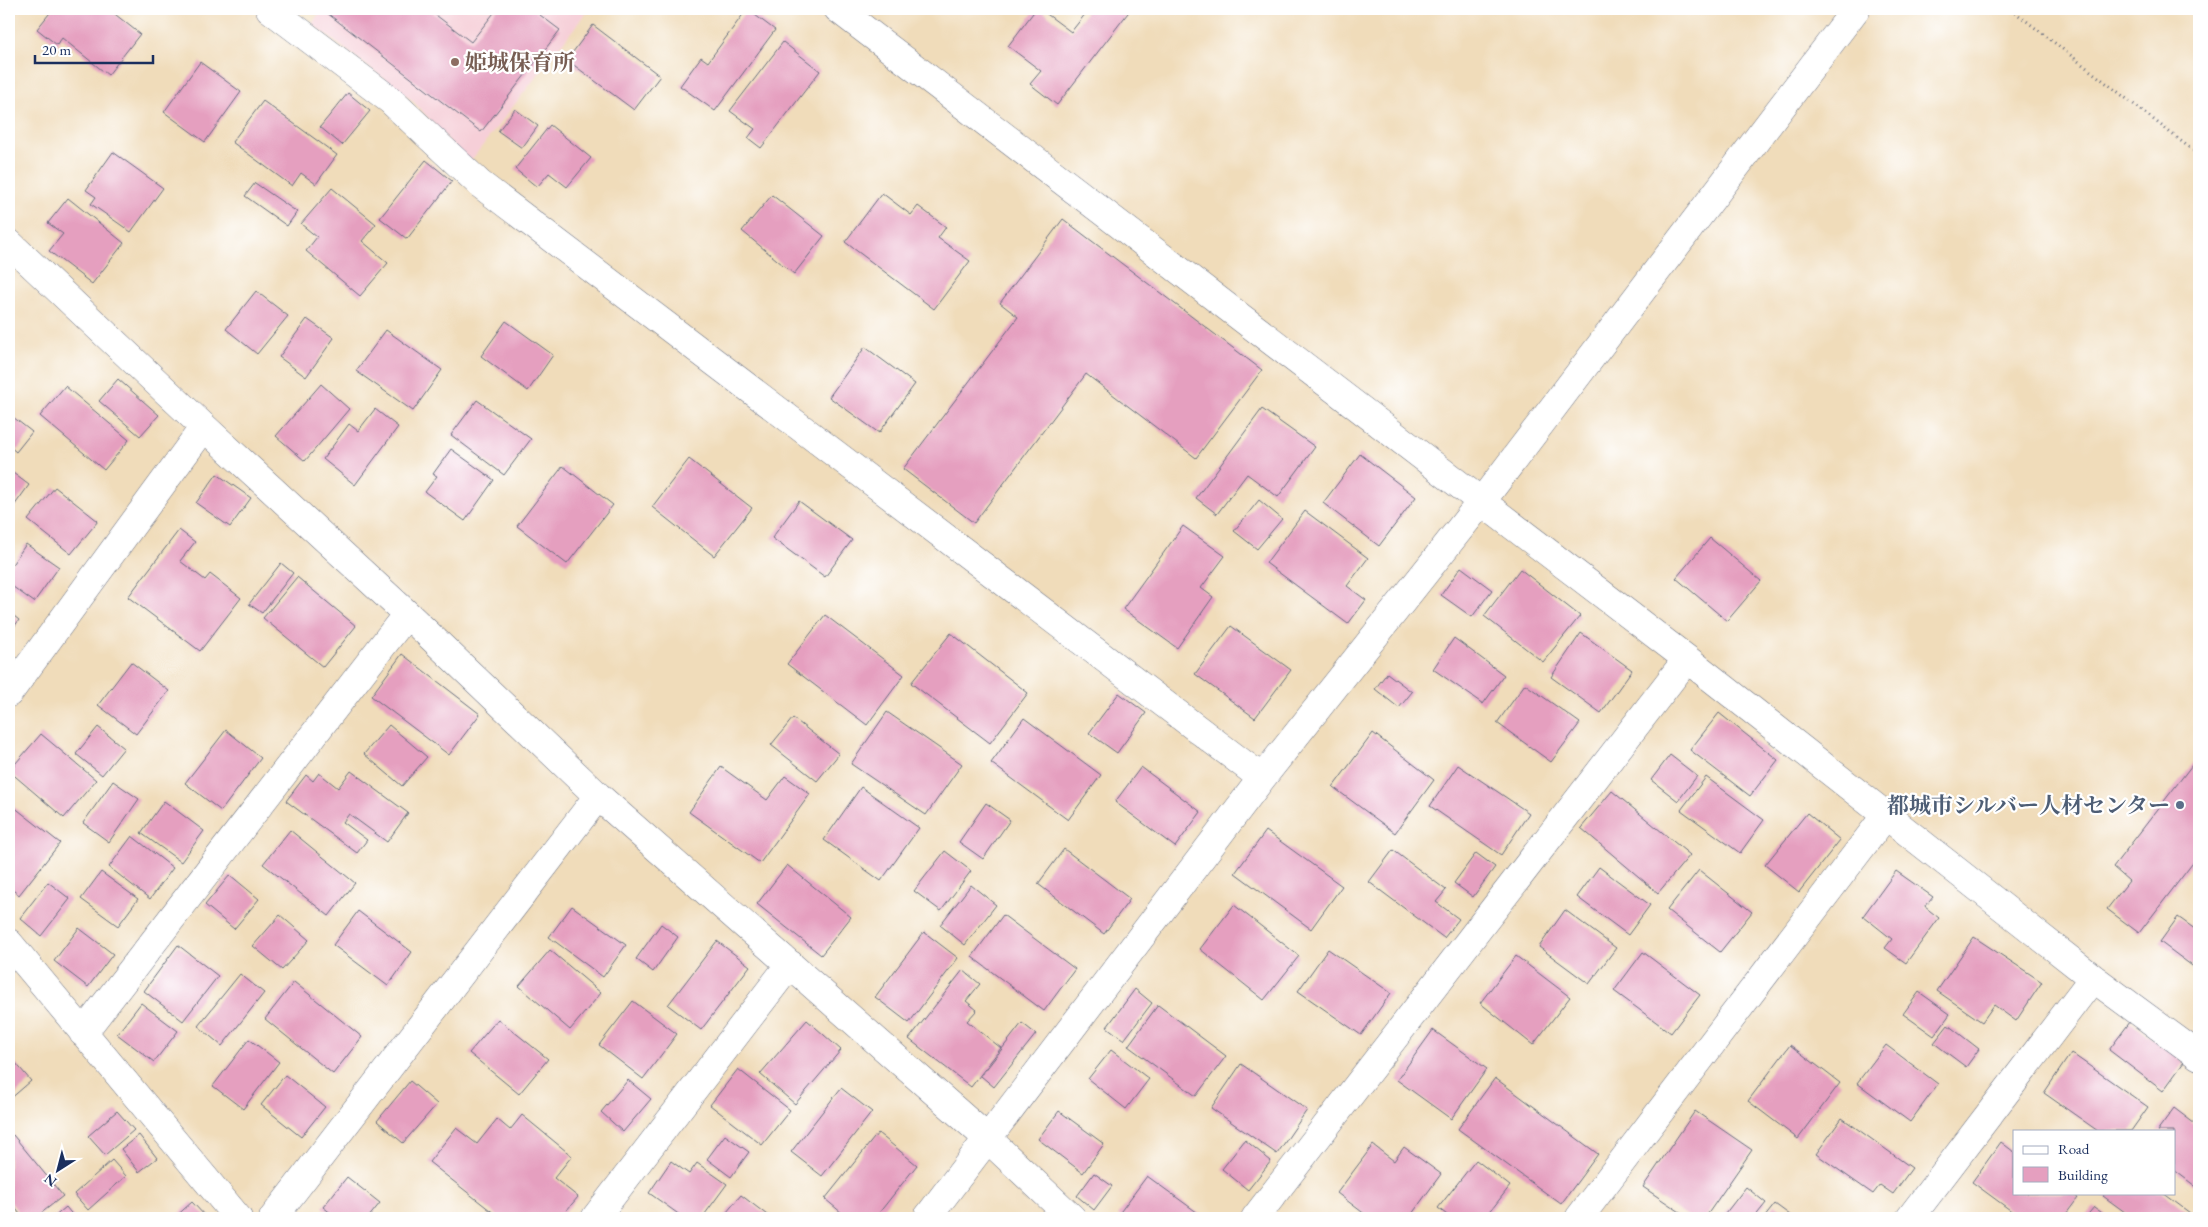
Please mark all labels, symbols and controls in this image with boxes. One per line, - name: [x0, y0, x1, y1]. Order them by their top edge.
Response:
- scale bar: [35, 32, 152, 64]
- text: 20 m: [42, 40, 71, 59]
- place label: 姫城保育所: [465, 48, 575, 77]
- marker: 姫城保育所: [449, 56, 461, 68]
- place label: 都城市シルバー人材センター: [1887, 791, 2170, 820]
- marker: 都城市シルバー人材センター: [2174, 799, 2186, 811]
- legend: [2013, 1130, 2176, 1194]
- text: Road: [2058, 1139, 2090, 1158]
- north arrow: [32, 1144, 82, 1194]
- text: Building: [2058, 1165, 2108, 1184]
- text: N: [40, 1170, 60, 1191]

